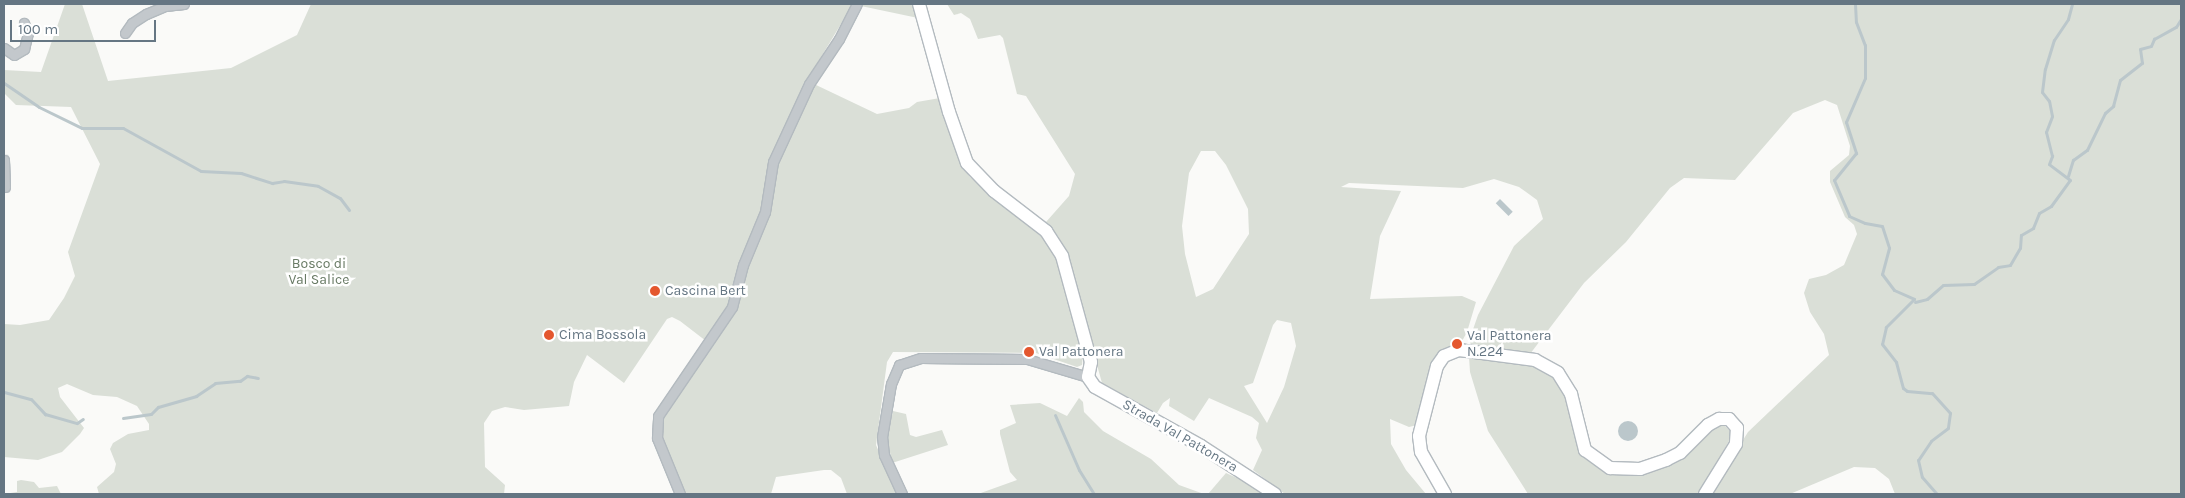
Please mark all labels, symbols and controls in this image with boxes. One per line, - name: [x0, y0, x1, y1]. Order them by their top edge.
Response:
- scale bar: [12, 10, 159, 42]
- text: 100 m: [18, 20, 58, 38]
- park label: Bosco di Val Salice: [288, 256, 350, 288]
- place label: Cascina Bert: [665, 283, 746, 299]
- marker: Cascina Bert: [649, 285, 661, 297]
- place label: Cima Bossola: [559, 327, 646, 343]
- place label: Val Pattonera N.224: [1467, 328, 1551, 361]
- marker: Cima Bossola: [543, 329, 555, 341]
- marker: Val Pattonera N.224: [1451, 338, 1463, 350]
- place label: Val Pattonera: [1039, 344, 1123, 360]
- marker: Val Pattonera: [1023, 346, 1035, 358]
- street label: Strada Val Pattonera: [1119, 396, 1241, 476]

